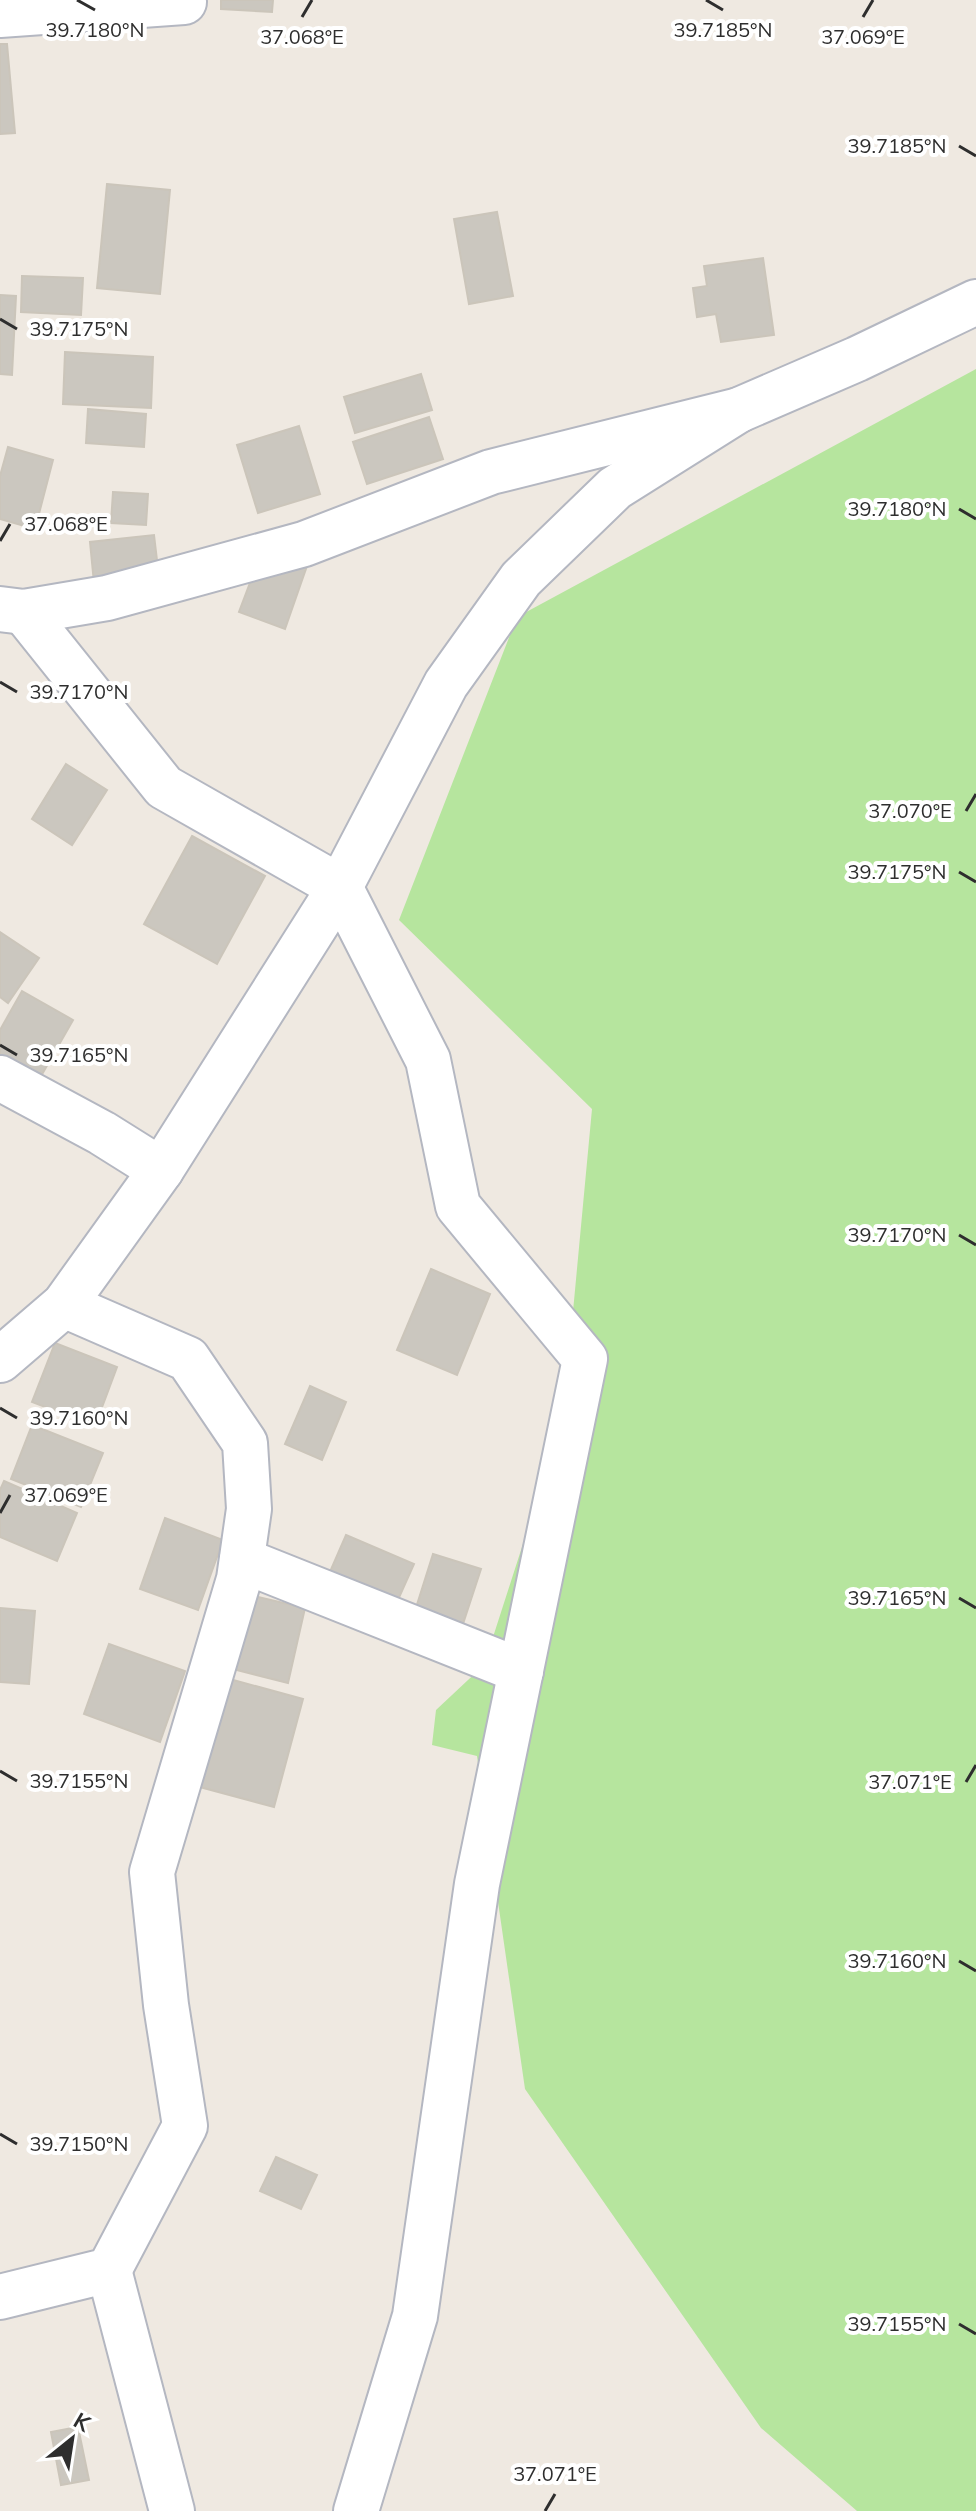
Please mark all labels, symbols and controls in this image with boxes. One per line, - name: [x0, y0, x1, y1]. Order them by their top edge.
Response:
- text: 39.7180°N: [46, 17, 144, 42]
- text: 39.7185°N: [674, 17, 772, 42]
- text: 37.068°E: [260, 24, 344, 49]
- text: 37.069°E: [821, 24, 905, 49]
- text: 39.7185°N: [848, 133, 946, 158]
- text: 39.7175°N: [30, 316, 128, 341]
- text: 39.7180°N: [848, 496, 946, 521]
- text: 37.068°E: [24, 511, 108, 536]
- text: 39.7170°N: [30, 679, 128, 704]
- text: 37.070°E: [868, 798, 952, 823]
- text: 39.7175°N: [848, 859, 946, 884]
- text: 39.7165°N: [30, 1042, 128, 1067]
- text: 39.7170°N: [848, 1222, 946, 1247]
- text: 39.7160°N: [30, 1405, 128, 1430]
- text: 37.069°E: [24, 1482, 108, 1507]
- text: 39.7165°N: [848, 1585, 946, 1610]
- text: 39.7155°N: [30, 1768, 128, 1793]
- text: 37.071°E: [868, 1769, 952, 1794]
- text: 39.7160°N: [848, 1948, 946, 1973]
- text: 39.7150°N: [30, 2131, 128, 2156]
- text: 39.7155°N: [848, 2311, 946, 2336]
- north arrow: [32, 2399, 112, 2479]
- text: K: [69, 2406, 97, 2438]
- text: 37.071°E: [513, 2461, 597, 2486]

